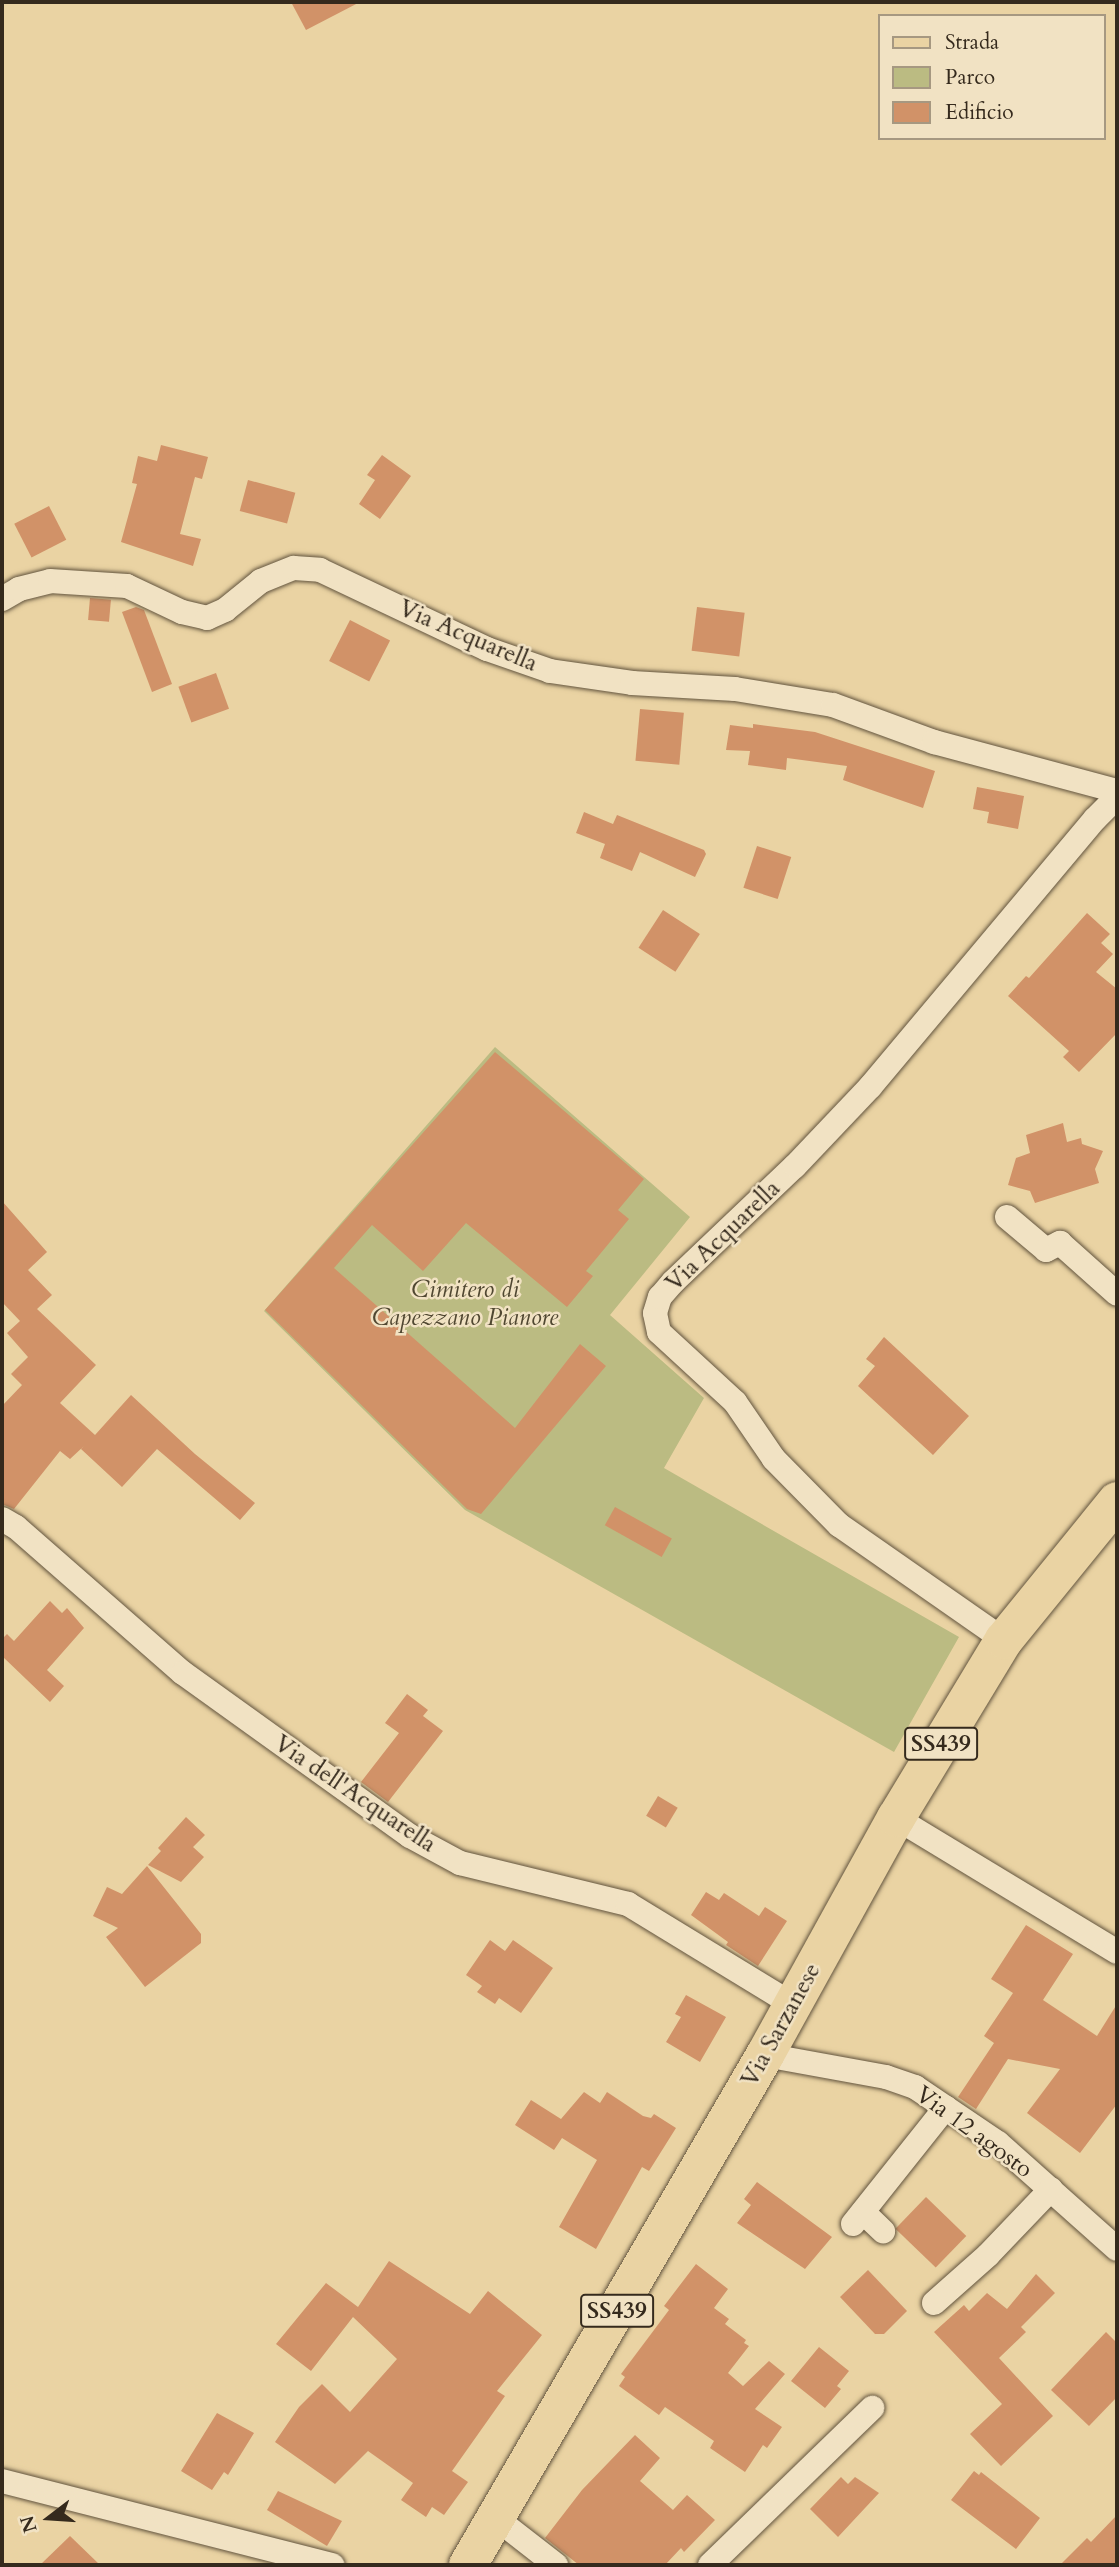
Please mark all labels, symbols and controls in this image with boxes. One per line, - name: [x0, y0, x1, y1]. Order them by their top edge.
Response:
- legend: [878, 14, 1105, 140]
- text: Strada: [945, 28, 999, 57]
- text: Parco: [945, 63, 995, 92]
- text: Edificio: [945, 98, 1014, 127]
- street label: Via Acquarella: [394, 594, 542, 678]
- street label: Via Acquarella: [660, 1174, 786, 1298]
- park label: Cimitero di Capezzano Pianore: [372, 1276, 558, 1332]
- road number: SS439: [902, 1724, 979, 1764]
- street label: Via dell'Acquarella: [269, 1729, 441, 1859]
- street label: Via Sarzanese: [735, 1958, 827, 2092]
- street label: Via 12 agosto: [910, 2080, 1038, 2184]
- road number: SS439: [578, 2292, 656, 2330]
- north arrow: [14, 2483, 84, 2553]
- text: N: [14, 2512, 44, 2536]

